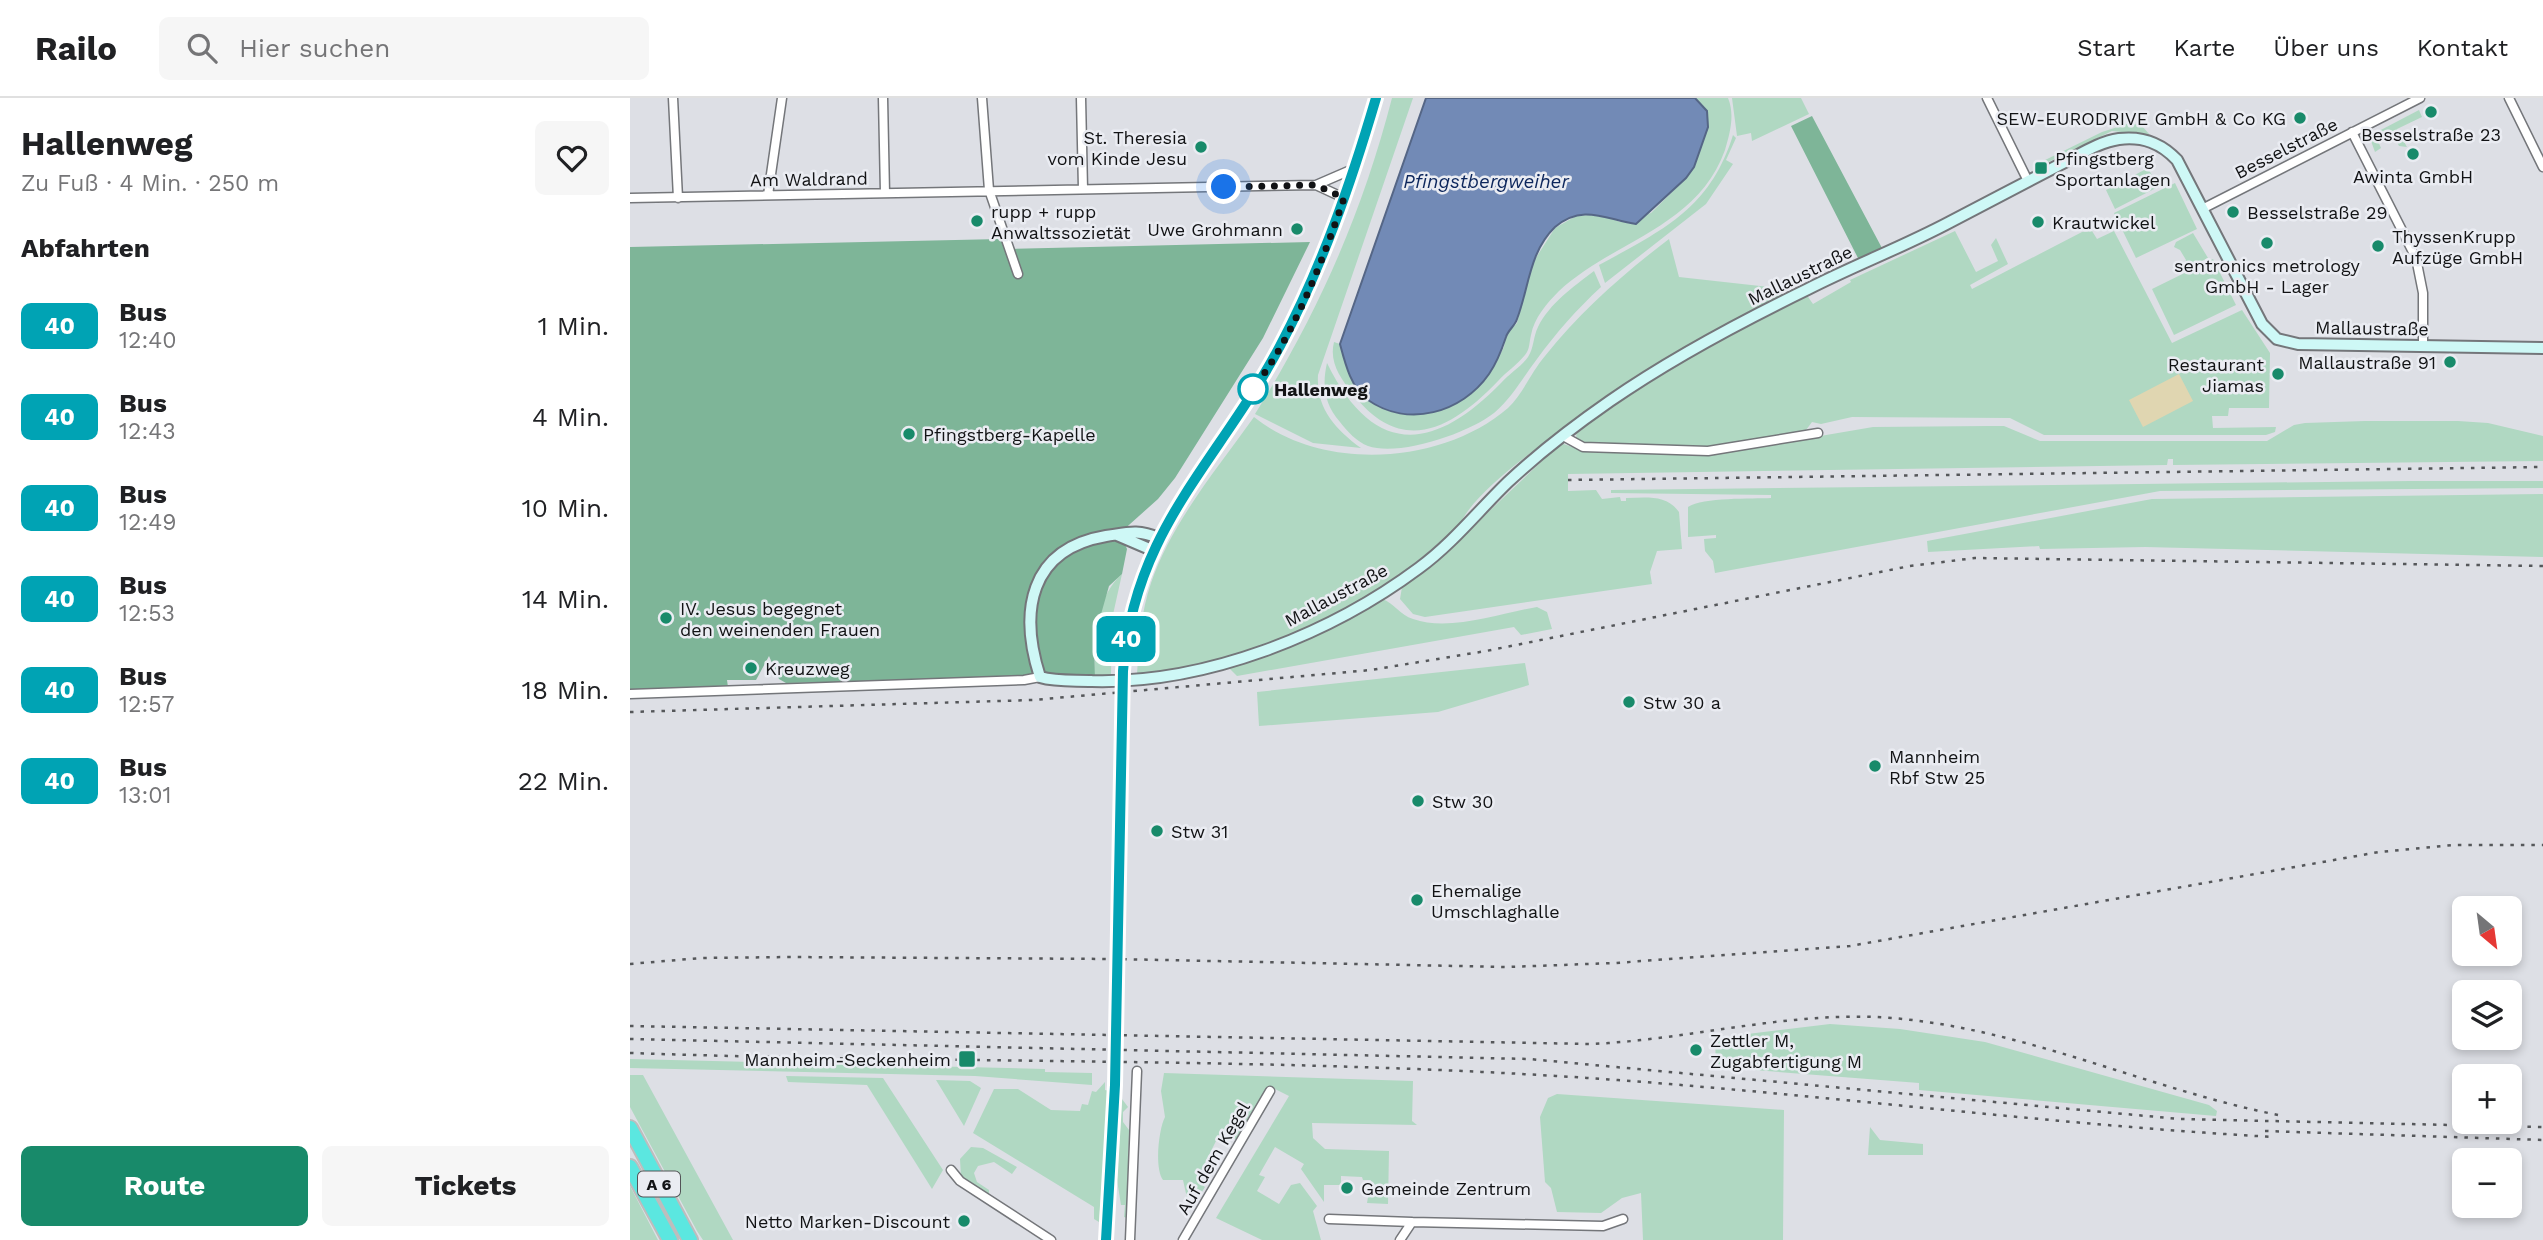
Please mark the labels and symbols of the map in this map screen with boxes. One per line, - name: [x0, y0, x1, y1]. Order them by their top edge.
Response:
- marker: Besselstraße 23: [2423, 104, 2439, 120]
- place label: SEW-EURODRIVE GmbH & Co KG: [1996, 108, 2286, 129]
- marker: SEW-EURODRIVE GmbH & Co KG: [2292, 110, 2308, 126]
- street label: Besselstraße: [2231, 113, 2341, 183]
- place label: Besselstraße 23: [2361, 124, 2501, 145]
- place label: St. Theresia vom Kinde Jesu: [1047, 127, 1187, 169]
- marker: St. Theresia vom Kinde Jesu: [1193, 139, 1209, 155]
- marker: Awinta GmbH: [2405, 146, 2421, 162]
- place label: Pfingstberg Sportanlagen: [2055, 148, 2171, 190]
- marker: Pfingstberg Sportanlagen: [2033, 160, 2049, 176]
- place label: Awinta GmbH: [2353, 166, 2473, 187]
- street label: Am Waldrand: [750, 167, 868, 191]
- your location: [1206, 169, 1241, 204]
- water label: Pfingstbergweiher: [1403, 170, 1569, 193]
- place label: rupp + rupp Anwaltssozietät: [991, 201, 1131, 243]
- place label: Besselstraße 29: [2247, 202, 2388, 223]
- marker: Besselstraße 29: [2225, 204, 2241, 220]
- place label: Krautwickel: [2052, 212, 2156, 233]
- marker: rupp + rupp Anwaltssozietät: [969, 213, 985, 229]
- marker: Krautwickel: [2030, 214, 2046, 230]
- place label: Uwe Grohmann: [1147, 219, 1283, 240]
- marker: Uwe Grohmann: [1289, 221, 1305, 237]
- place label: ThyssenKrupp Aufzüge GmbH: [2392, 226, 2523, 268]
- marker: sentronics metrology GmbH - Lager: [2259, 235, 2275, 251]
- marker: ThyssenKrupp Aufzüge GmbH: [2370, 238, 2386, 254]
- street label: Mallaustraße: [1744, 241, 1856, 309]
- place label: sentronics metrology GmbH - Lager: [2174, 255, 2361, 297]
- street label: Mallaustraße: [2315, 317, 2429, 339]
- place label: Mallaustraße 91: [2298, 352, 2436, 373]
- place label: Restaurant Jiamas: [2168, 354, 2264, 396]
- marker: Mallaustraße 91: [2442, 354, 2458, 370]
- marker: Restaurant Jiamas: [2270, 366, 2286, 382]
- marker: Hallenweg: [1238, 374, 1268, 404]
- place label: Hallenweg: [1274, 379, 1368, 400]
- place label: Pfingstberg-Kapelle: [923, 424, 1096, 445]
- marker: Pfingstberg-Kapelle: [901, 426, 917, 442]
- street label: Mallaustraße: [1281, 559, 1391, 631]
- place label: IV. Jesus begegnet den weinenden Frauen: [680, 598, 880, 640]
- marker: IV. Jesus begegnet den weinenden Frauen: [658, 610, 674, 626]
- line badge: 40: [1094, 616, 1158, 662]
- place label: Kreuzweg: [765, 658, 850, 679]
- marker: Kreuzweg: [743, 660, 759, 676]
- place label: Stw 30 a: [1643, 692, 1721, 713]
- marker: Stw 30 a: [1621, 694, 1637, 710]
- place label: Mannheim Rbf Stw 25: [1889, 746, 1985, 788]
- marker: Mannheim Rbf Stw 25: [1867, 758, 1883, 774]
- place label: Stw 30: [1432, 791, 1494, 812]
- marker: Stw 30: [1410, 793, 1426, 809]
- place label: Stw 31: [1171, 821, 1228, 842]
- marker: Stw 31: [1149, 823, 1165, 839]
- place label: Ehemalige Umschlaghalle: [1431, 880, 1560, 922]
- marker: Ehemalige Umschlaghalle: [1409, 892, 1425, 908]
- north arrow: [2452, 896, 2522, 966]
- place label: Zettler M, Zugabfertigung M: [1710, 1030, 1862, 1072]
- marker: Zettler M, Zugabfertigung M: [1688, 1042, 1704, 1058]
- place label: Mannheim-Seckenheim: [744, 1049, 951, 1070]
- marker: Mannheim-Seckenheim: [957, 1049, 977, 1069]
- street label: Auf dem Kegel: [1172, 1097, 1254, 1218]
- road number: A 6: [638, 1172, 680, 1196]
- place label: Gemeinde Zentrum: [1361, 1178, 1531, 1199]
- marker: Gemeinde Zentrum: [1339, 1180, 1355, 1196]
- place label: Netto Marken-Discount: [745, 1211, 950, 1232]
- marker: Netto Marken-Discount: [956, 1213, 972, 1229]

